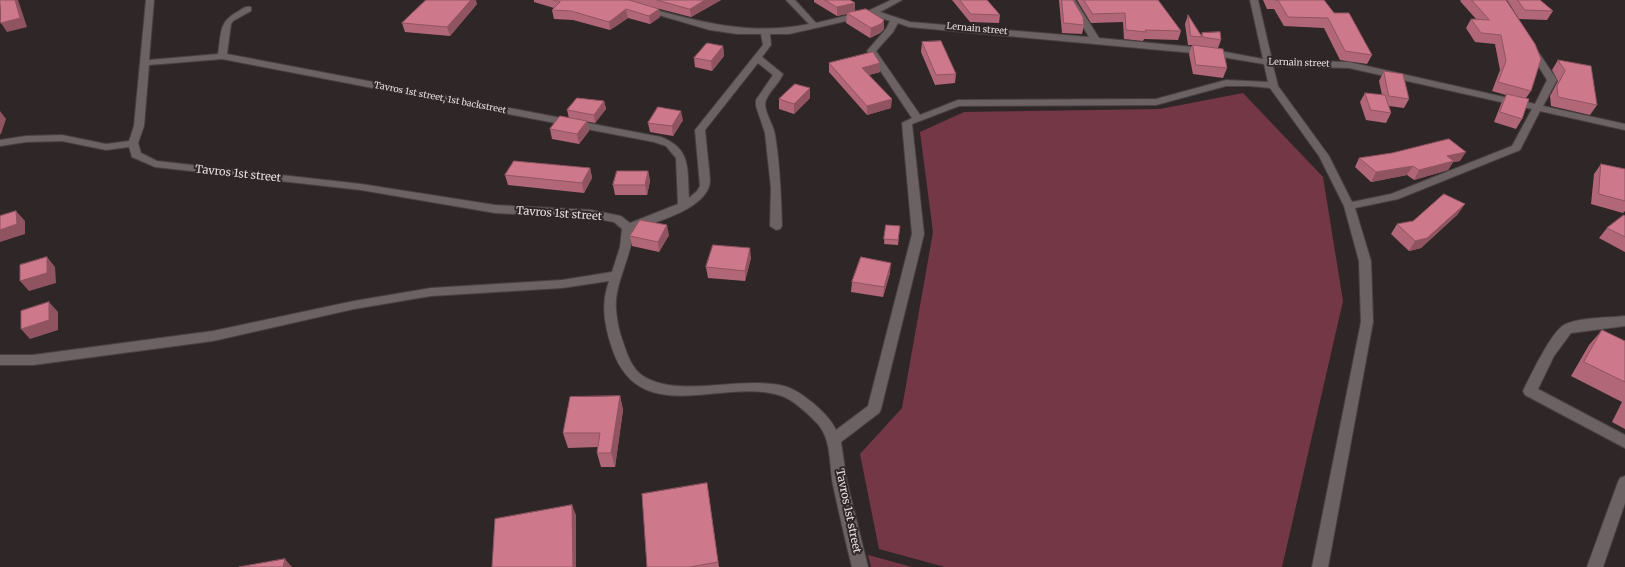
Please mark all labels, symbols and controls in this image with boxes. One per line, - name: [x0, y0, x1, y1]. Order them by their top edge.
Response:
- street label: Lernain street: [946, 21, 1008, 37]
- street label: Lernain street: [1268, 57, 1330, 69]
- street label: Tavros 1st street, 1st backstreet: [373, 80, 507, 116]
- street label: Tavros 1st street: [194, 163, 282, 185]
- street label: Tavros 1st street: [516, 204, 602, 224]
- street label: Tavros 1st street: [833, 467, 863, 555]

